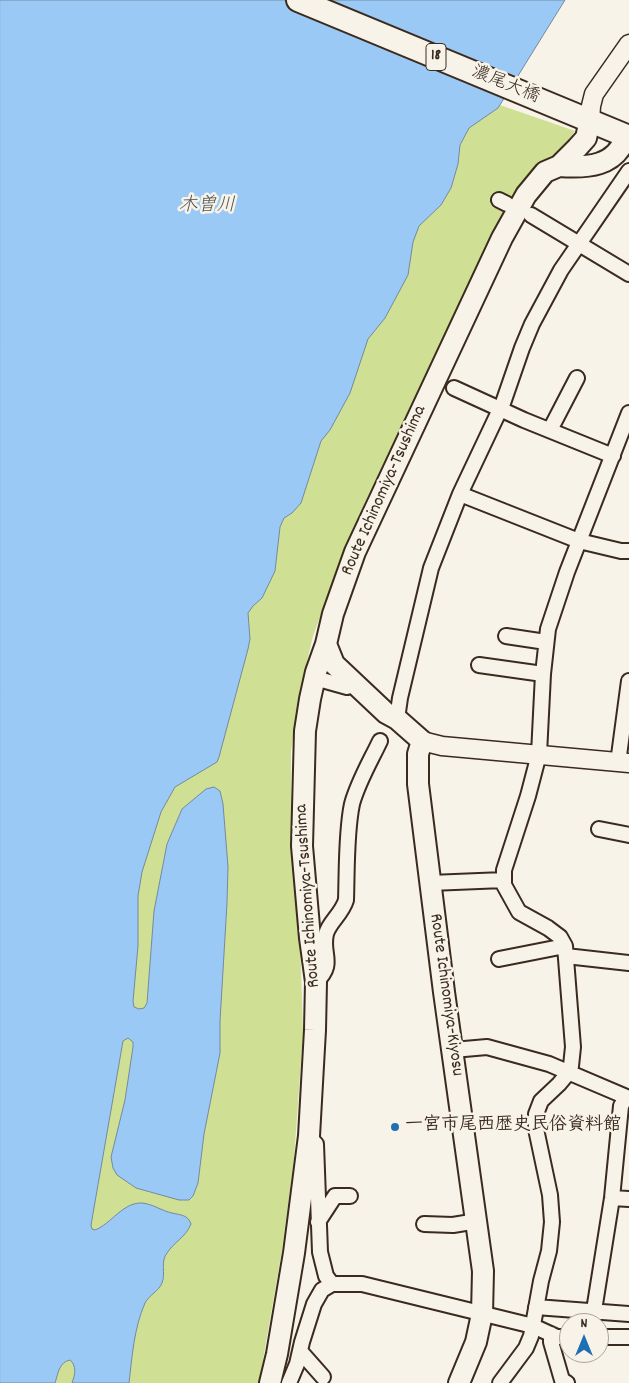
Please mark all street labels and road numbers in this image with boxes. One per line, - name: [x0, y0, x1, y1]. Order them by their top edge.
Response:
- road number: 18: [426, 44, 446, 70]
- street label: 濃尾大橋: [468, 63, 542, 109]
- street label: Route Ichinomiya-Tsushima: [338, 403, 432, 579]
- street label: Route Ichinomiya-Tsushima: [292, 804, 326, 988]
- street label: Route Ichinomiya-Kiyosu: [423, 912, 467, 1078]

